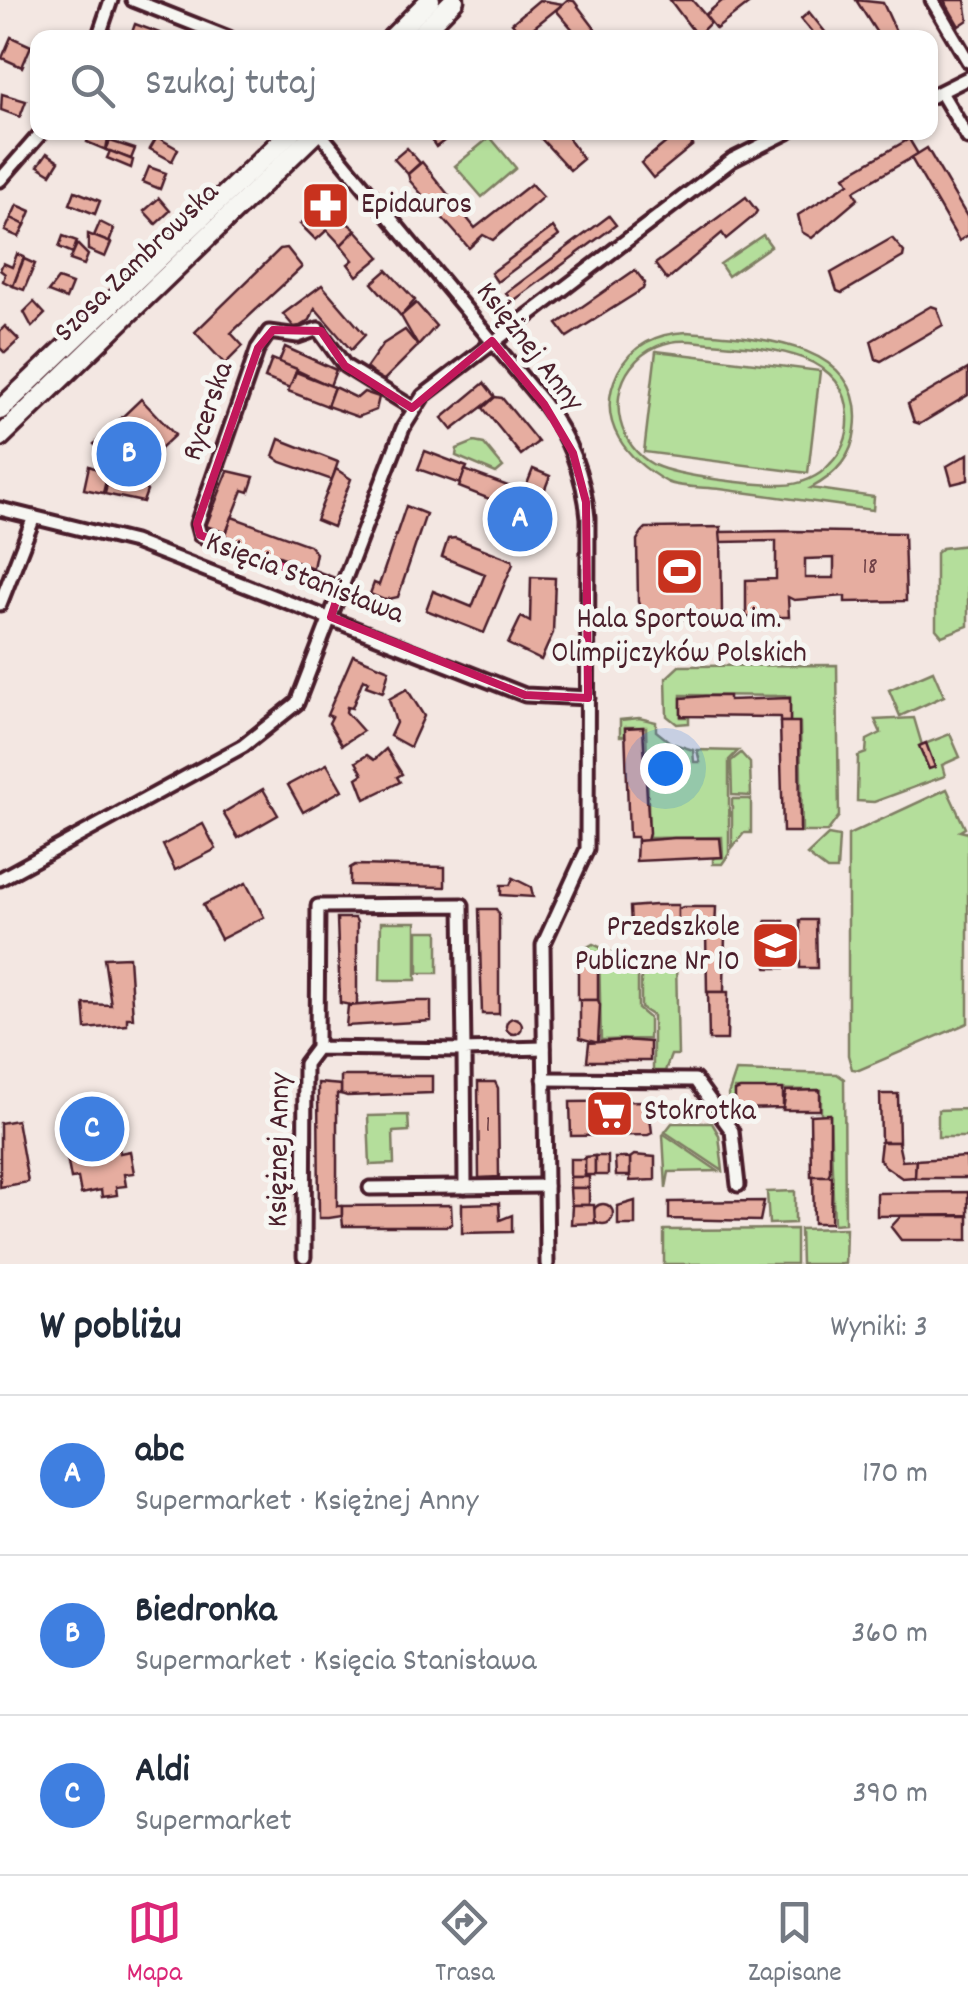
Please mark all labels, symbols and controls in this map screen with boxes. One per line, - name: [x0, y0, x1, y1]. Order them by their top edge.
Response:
- search box: [30, 30, 938, 140]
- icon: search: [65, 58, 120, 113]
- text: Szukaj tutaj: [145, 58, 317, 113]
- street label: Szosa Zambrowska: [46, 173, 231, 354]
- pharmacy icon: Epidauros: [300, 180, 352, 232]
- place label: Epidauros: [361, 185, 472, 228]
- street label: Księżnej Anny: [463, 274, 593, 423]
- street label: Rycerska: [173, 356, 247, 467]
- pin: B: [96, 416, 162, 492]
- pin: A: [488, 482, 552, 556]
- street label: Księcia Stanisława: [199, 522, 410, 638]
- sports icon: Hala Sportowa im. Olimpijczyków Polskich: [653, 546, 705, 598]
- house number: 18: [862, 550, 878, 586]
- place label: Hala Sportowa im. Olimpijczyków Polskich: [551, 600, 807, 677]
- your location: [640, 743, 691, 794]
- place label: Przedszkole Publiczne Nr 10: [575, 908, 740, 985]
- school or university icon: Przedszkole Publiczne Nr 10: [749, 920, 801, 972]
- street label: Księżnej Anny: [258, 1071, 304, 1228]
- supermarket icon: Stokrotka: [583, 1087, 635, 1139]
- pin: C: [59, 1092, 124, 1166]
- place label: Stokrotka: [644, 1092, 757, 1135]
- house number: 1: [485, 1108, 491, 1144]
- text: W pobliżu: [40, 1299, 182, 1359]
- text: Wyniki: 3: [830, 1306, 928, 1352]
- text: abc: [135, 1425, 185, 1480]
- text: A: [64, 1452, 81, 1498]
- text: 170 m: [862, 1452, 928, 1498]
- text: Supermarket · Księżnej Anny: [135, 1480, 478, 1526]
- text: Biedronka: [135, 1585, 276, 1640]
- text: B: [65, 1612, 80, 1658]
- text: 360 m: [851, 1612, 928, 1658]
- text: Supermarket · Księcia Stanisława: [135, 1640, 536, 1686]
- text: Aldi: [135, 1745, 190, 1800]
- text: C: [65, 1772, 80, 1818]
- text: 390 m: [852, 1772, 928, 1818]
- text: Supermarket: [135, 1800, 291, 1846]
- tab: Mapa: [127, 1895, 182, 1995]
- tab: Trasa: [435, 1895, 495, 1995]
- tab: Zapisane: [748, 1895, 841, 1995]

